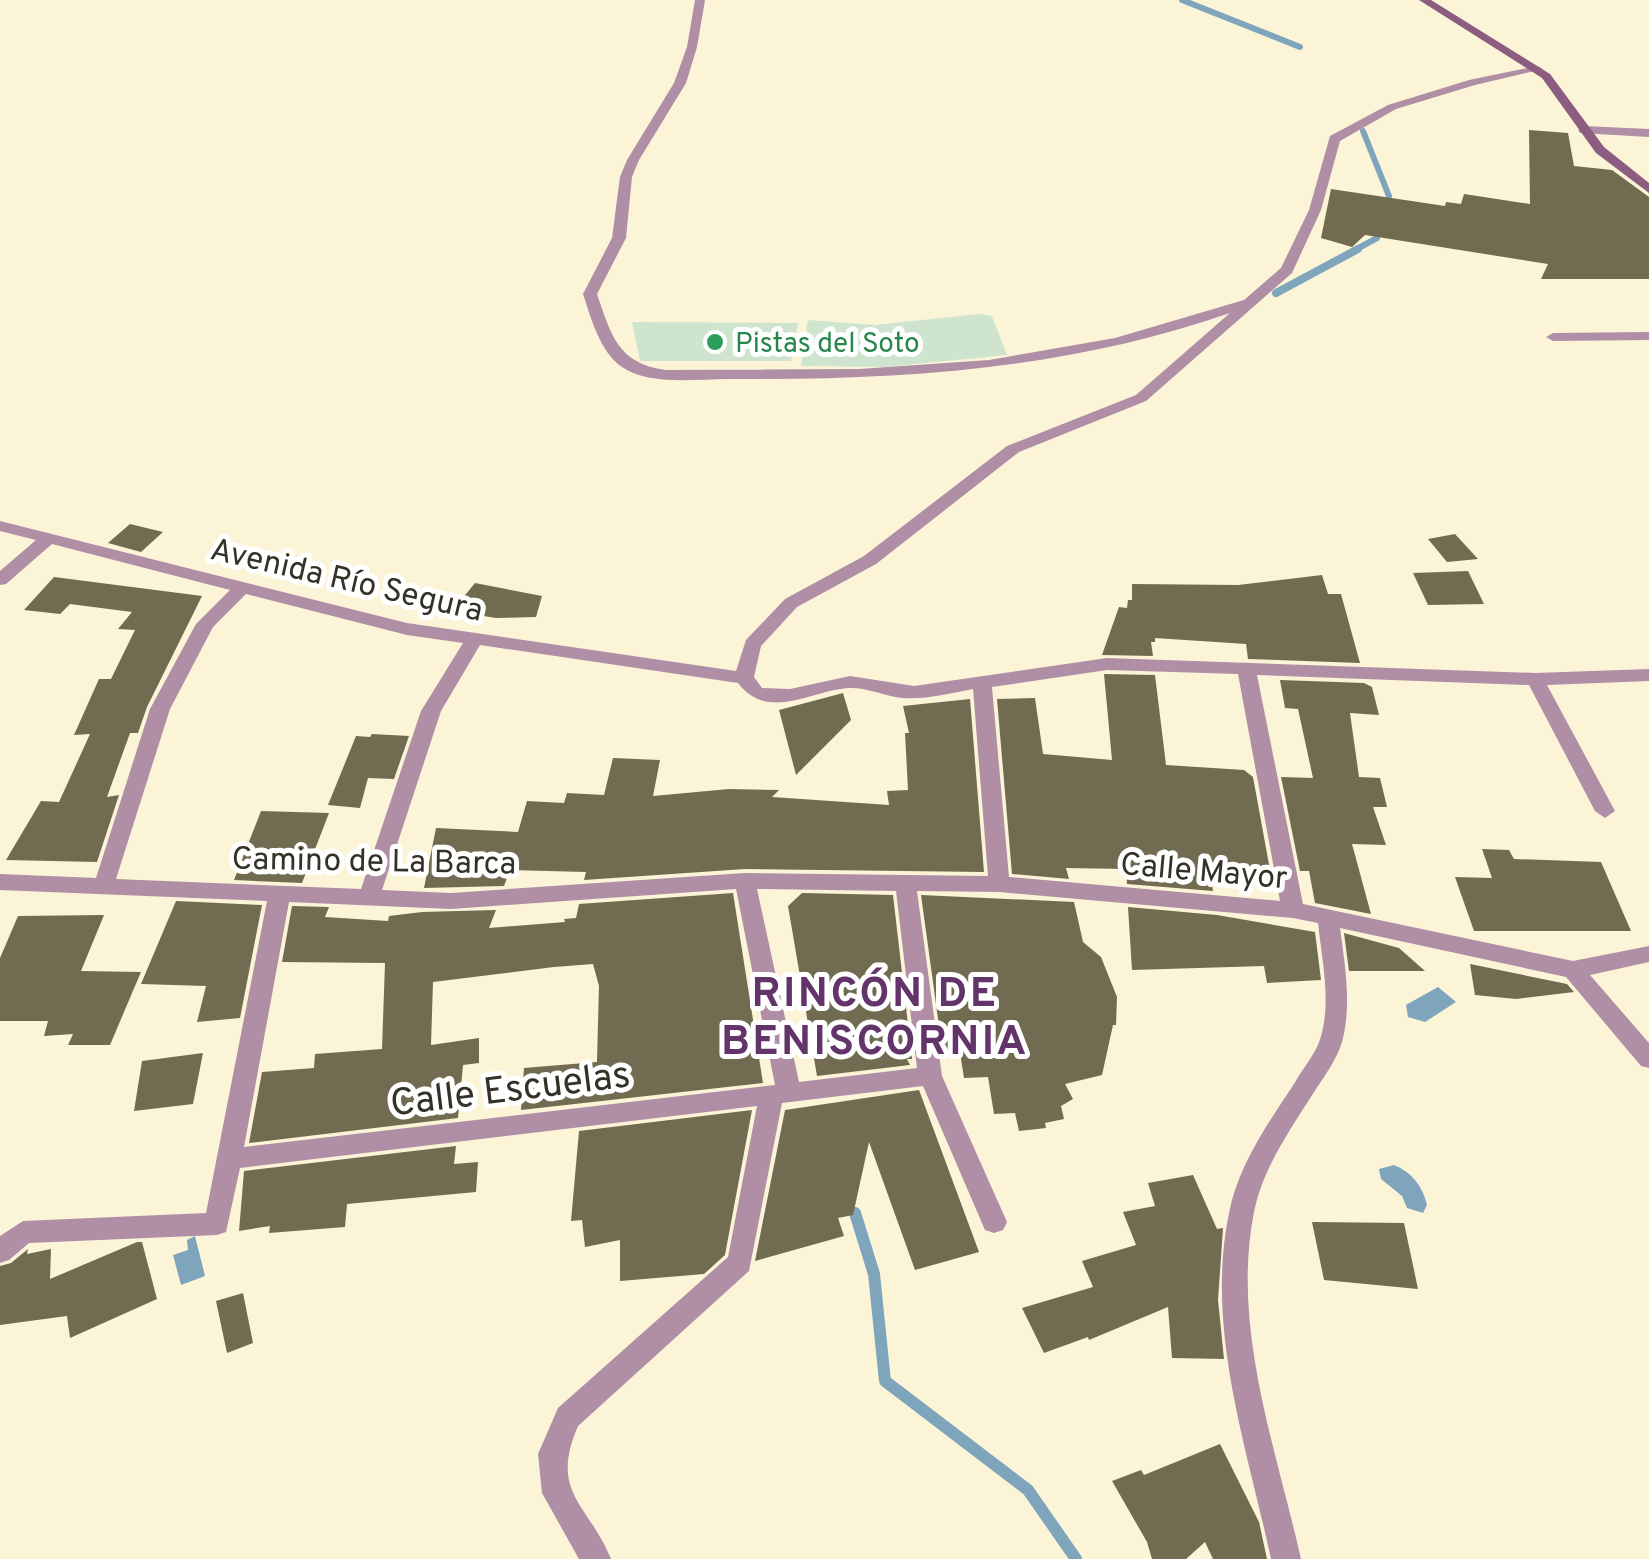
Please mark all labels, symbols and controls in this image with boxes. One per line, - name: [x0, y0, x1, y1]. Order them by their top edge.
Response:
- place label: Pistas del Soto: [735, 327, 920, 363]
- marker: Pistas del Soto: [704, 331, 726, 353]
- street label: Avenida Río Segura: [206, 531, 486, 633]
- street label: Camino de La Barca: [231, 841, 517, 885]
- street label: Calle Mayor: [1119, 846, 1289, 900]
- district label: RINCÓN DE BENISCORNIA: [721, 967, 1029, 1070]
- street label: Calle Escuelas: [388, 1052, 633, 1131]

